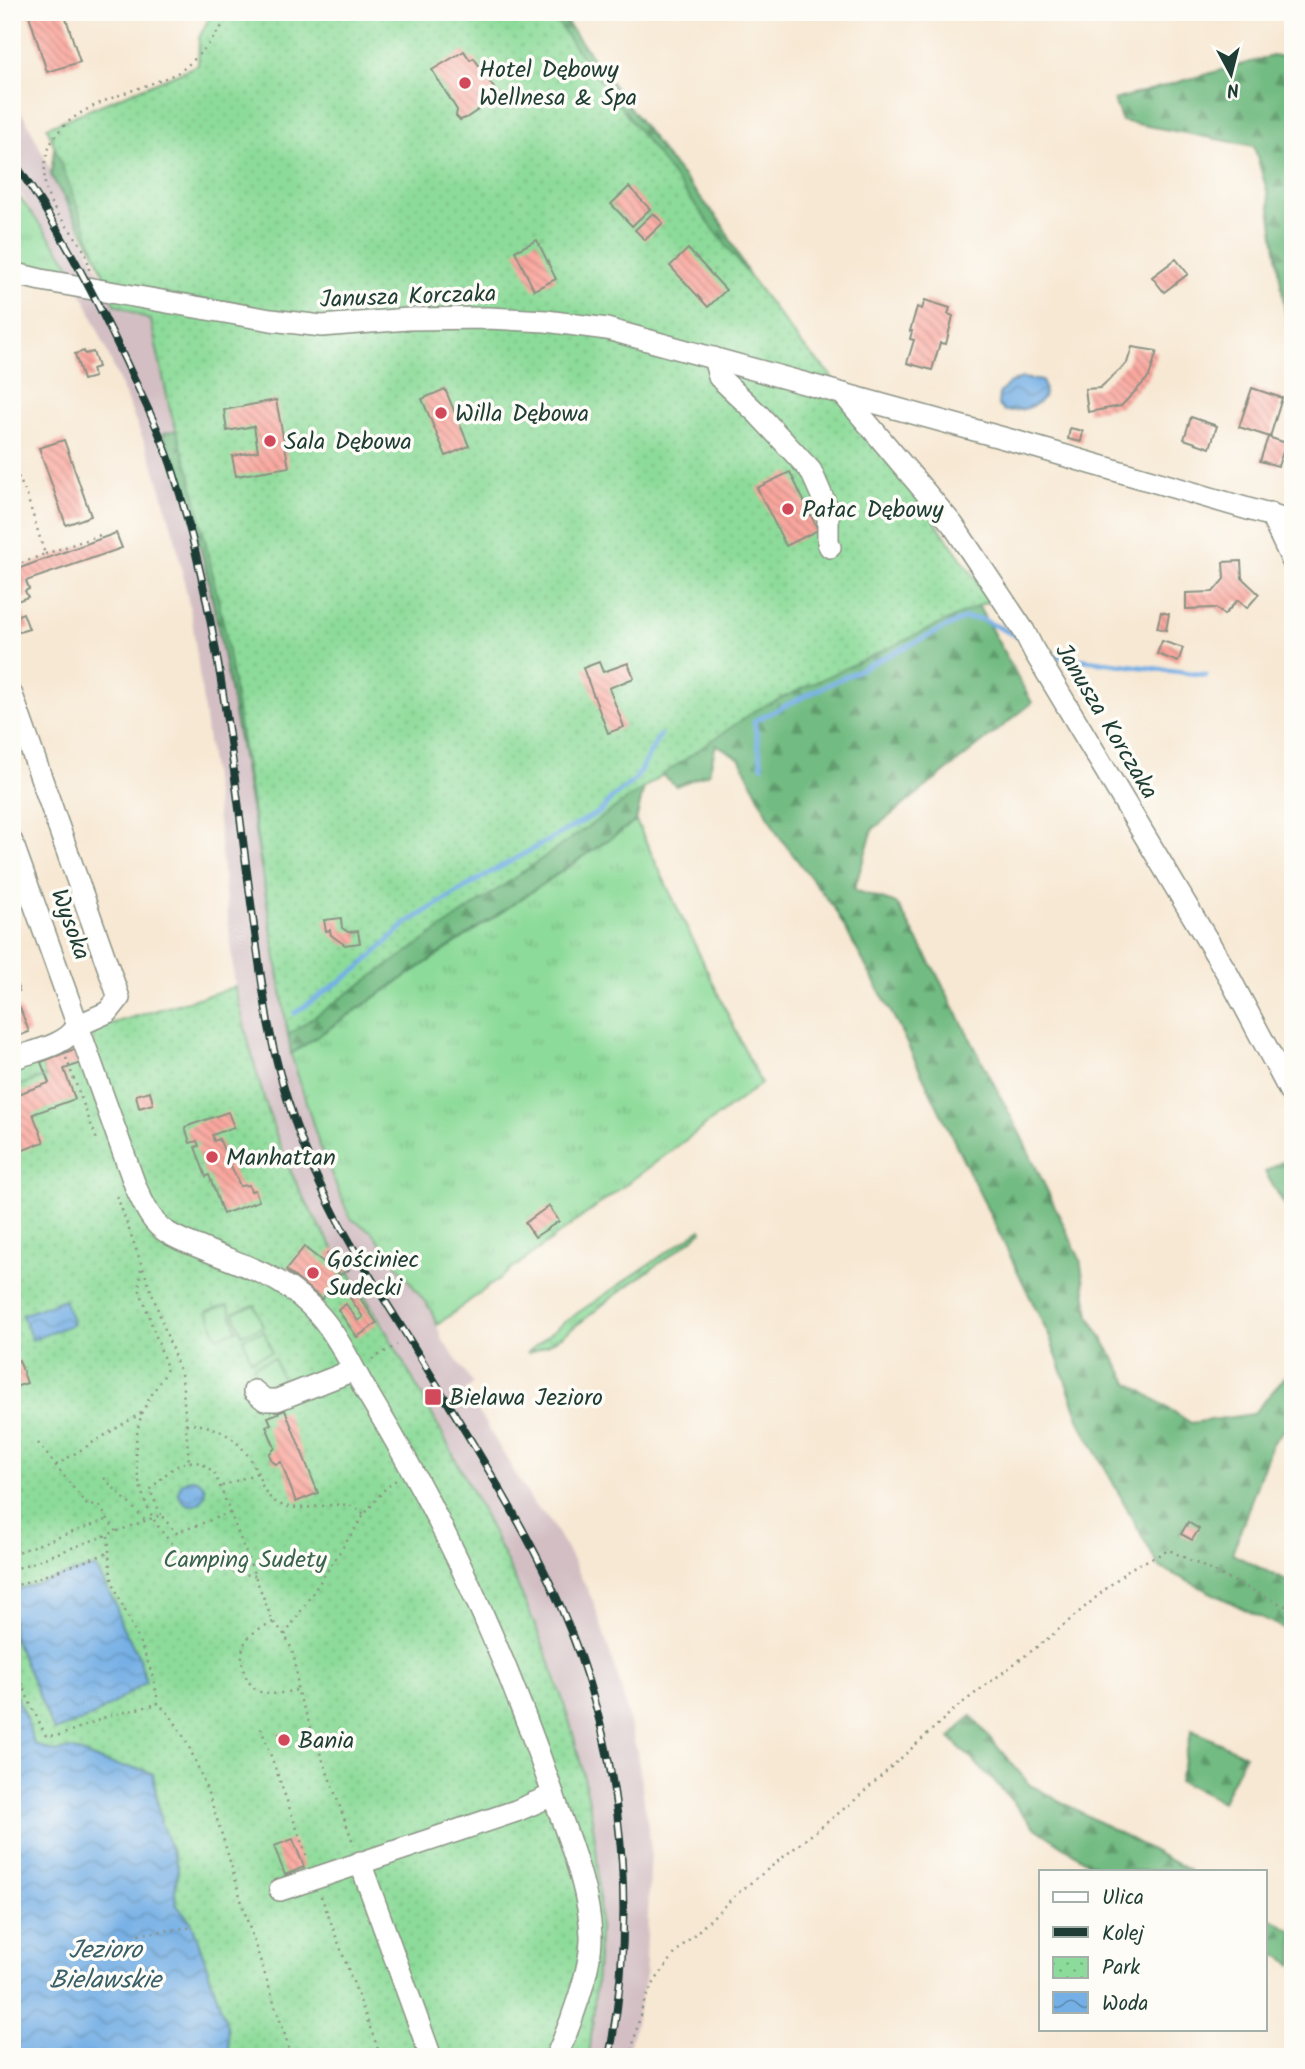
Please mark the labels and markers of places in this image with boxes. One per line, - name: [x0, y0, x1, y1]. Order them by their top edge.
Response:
- place label: Hotel Dębowy Wellnesa & Spa: [479, 51, 637, 118]
- marker: Hotel Dębowy Wellnesa & Spa: [457, 75, 473, 91]
- place label: Willa Dębowa: [455, 395, 589, 434]
- marker: Willa Dębowa: [433, 405, 449, 421]
- place label: Sala Dębowa: [284, 423, 412, 462]
- marker: Sala Dębowa: [262, 433, 278, 449]
- place label: Pałac Dębowy: [802, 491, 944, 530]
- marker: Pałac Dębowy: [780, 501, 796, 517]
- place label: Manhattan: [226, 1139, 336, 1178]
- marker: Manhattan: [204, 1149, 220, 1165]
- place label: Gościniec Sudecki: [327, 1241, 419, 1308]
- marker: Gościniec Sudecki: [305, 1265, 321, 1281]
- place label: Bielawa Jezioro: [449, 1379, 603, 1418]
- marker: Bielawa Jezioro: [423, 1387, 443, 1407]
- place label: Bania: [298, 1722, 354, 1761]
- marker: Bania: [276, 1732, 292, 1748]

